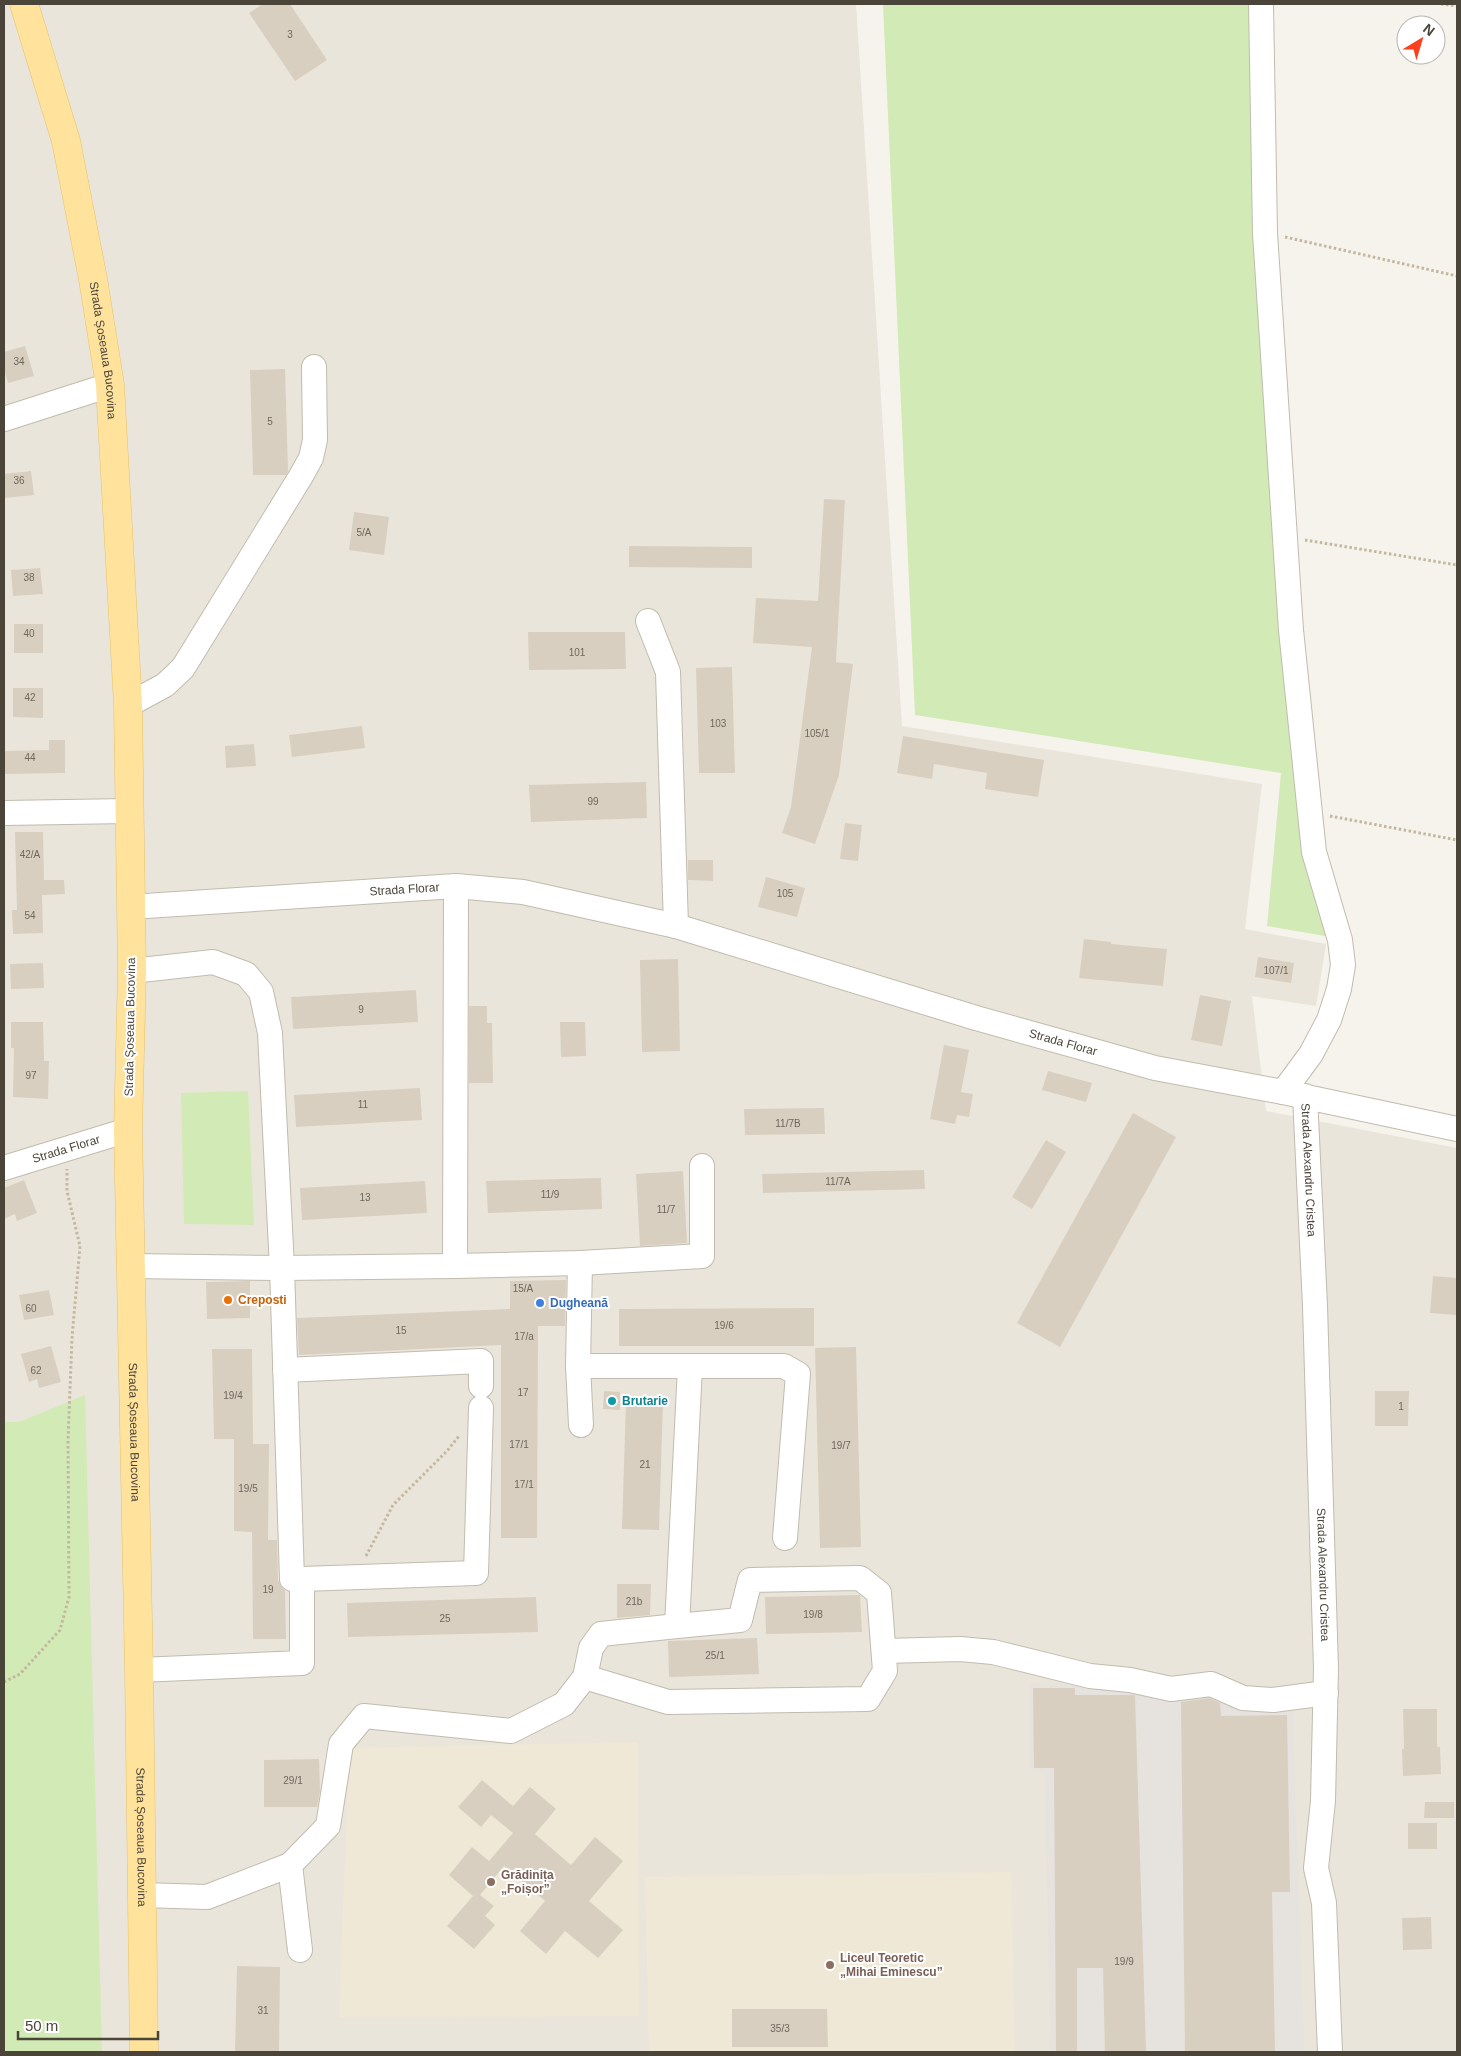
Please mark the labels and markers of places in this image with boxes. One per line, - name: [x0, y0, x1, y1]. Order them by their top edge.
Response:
- place label: Creposti: [238, 1293, 287, 1307]
- marker: Creposti: [222, 1294, 234, 1306]
- place label: Dugheană: [550, 1296, 608, 1310]
- marker: Dugheană: [534, 1297, 546, 1309]
- place label: Brutarie: [622, 1394, 668, 1408]
- marker: Brutarie: [606, 1395, 618, 1407]
- place label: Grădinița „Foișor”: [501, 1868, 554, 1896]
- marker: Grădinița „Foișor”: [485, 1876, 497, 1888]
- place label: Liceul Teoretic „Mihai Eminescu”: [840, 1951, 943, 1979]
- marker: Liceul Teoretic „Mihai Eminescu”: [824, 1959, 836, 1971]

